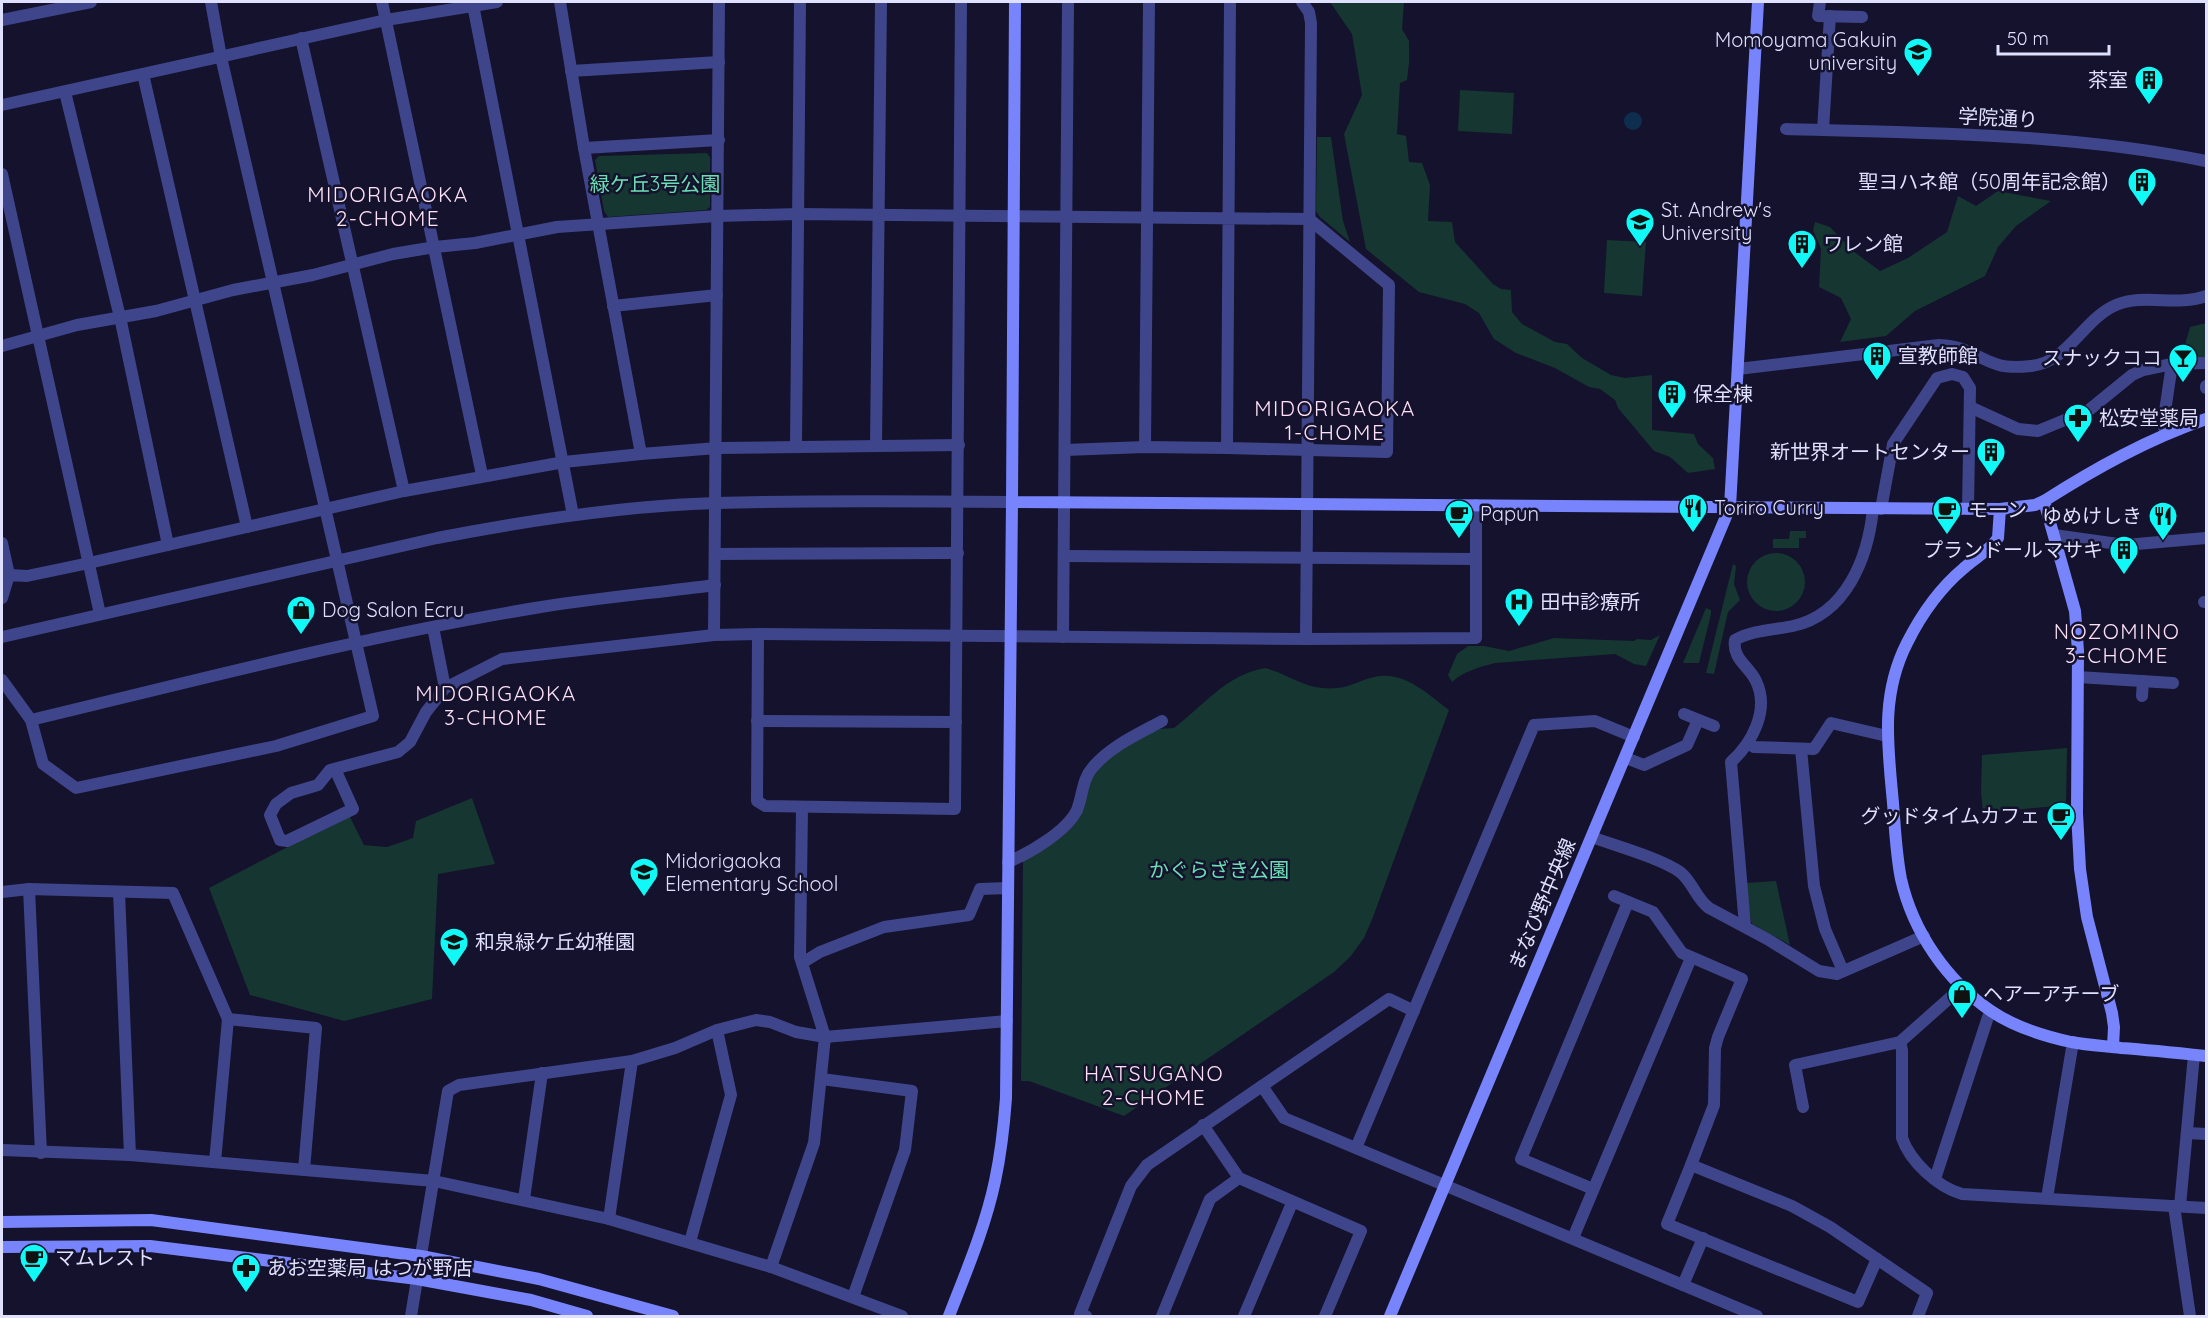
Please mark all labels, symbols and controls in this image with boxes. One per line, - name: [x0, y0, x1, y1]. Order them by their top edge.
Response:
- scale bar: [1998, 18, 2109, 56]
- place label: Momoyama Gakuin university: [1715, 27, 1897, 75]
- text: 50 m: [2007, 27, 2049, 50]
- school or university icon: Momoyama Gakuin university: [1902, 36, 1934, 78]
- building icon: 茶室: [2133, 64, 2165, 106]
- place label: 茶室: [2088, 67, 2128, 92]
- street label: 学院通り: [1957, 103, 2039, 132]
- building icon: 聖ヨハネ館（50周年記念館）: [2126, 166, 2158, 208]
- place label: 聖ヨハネ館（50周年記念館）: [1858, 169, 2121, 194]
- park label: 緑ケ丘3号公園: [590, 171, 720, 196]
- district label: MIDORIGAOKA 2-CHOME: [307, 181, 469, 231]
- place label: St. Andrew's University: [1661, 197, 1772, 245]
- school or university icon: St. Andrew's University: [1624, 206, 1656, 248]
- building icon: ワレン館: [1786, 228, 1818, 270]
- place label: ワレン館: [1823, 231, 1903, 256]
- building icon: 宣教師館: [1861, 340, 1893, 382]
- bar icon: スナックココ: [2167, 342, 2199, 384]
- place label: 宣教師館: [1898, 343, 1978, 368]
- place label: スナックココ: [2042, 345, 2162, 370]
- building icon: 保全棟: [1656, 378, 1688, 420]
- place label: 保全棟: [1693, 381, 1753, 406]
- district label: MIDORIGAOKA 1-CHOME: [1254, 395, 1416, 445]
- pharmacy icon: 松安堂薬局: [2062, 402, 2094, 444]
- place label: 松安堂薬局: [2099, 405, 2199, 430]
- building icon: 新世界オートセンター: [1975, 436, 2007, 478]
- place label: 新世界オートセンター: [1770, 439, 1970, 464]
- restaurant icon: Toriro Curry: [1677, 492, 1709, 534]
- cafe icon: モーン: [1931, 494, 1963, 536]
- place label: Toriro Curry: [1714, 495, 1824, 520]
- place label: モーン: [1968, 497, 2027, 522]
- cafe icon: Papun: [1443, 498, 1475, 540]
- restaurant icon: ゆめけしき: [2147, 500, 2179, 542]
- place label: Papun: [1480, 501, 1539, 526]
- place label: ゆめけしき: [2042, 503, 2142, 528]
- building icon: プランドールマサキ: [2108, 534, 2140, 576]
- place label: プランドールマサキ: [1923, 537, 2103, 562]
- hospital icon: 田中診療所: [1503, 586, 1535, 628]
- place label: 田中診療所: [1540, 589, 1640, 614]
- shop icon: Dog Salon Ecru: [285, 594, 317, 636]
- place label: Dog Salon Ecru: [322, 597, 464, 622]
- district label: NOZOMINO 3-CHOME: [2054, 618, 2180, 668]
- district label: MIDORIGAOKA 3-CHOME: [415, 680, 577, 730]
- cafe icon: グッドタイムカフェ: [2045, 800, 2077, 842]
- place label: グッドタイムカフェ: [1860, 803, 2040, 828]
- street label: まなび野中央線: [1503, 834, 1580, 973]
- place label: Midorigaoka Elementary School: [665, 848, 838, 896]
- school or university icon: Midorigaoka Elementary School: [628, 856, 660, 898]
- park label: かぐらざき公園: [1149, 857, 1289, 882]
- school or university icon: 和泉緑ケ丘幼稚園: [438, 926, 470, 968]
- place label: 和泉緑ケ丘幼稚園: [475, 929, 635, 954]
- shop icon: ヘアーアチーブ: [1946, 978, 1978, 1020]
- place label: ヘアーアチーブ: [1983, 981, 2119, 1006]
- district label: HATSUGANO 2-CHOME: [1084, 1060, 1224, 1110]
- cafe icon: マムレスト: [18, 1242, 50, 1284]
- place label: マムレスト: [55, 1245, 155, 1270]
- pharmacy icon: あお空薬局 はつが野店: [230, 1252, 262, 1294]
- place label: あお空薬局 はつが野店: [267, 1255, 472, 1280]

